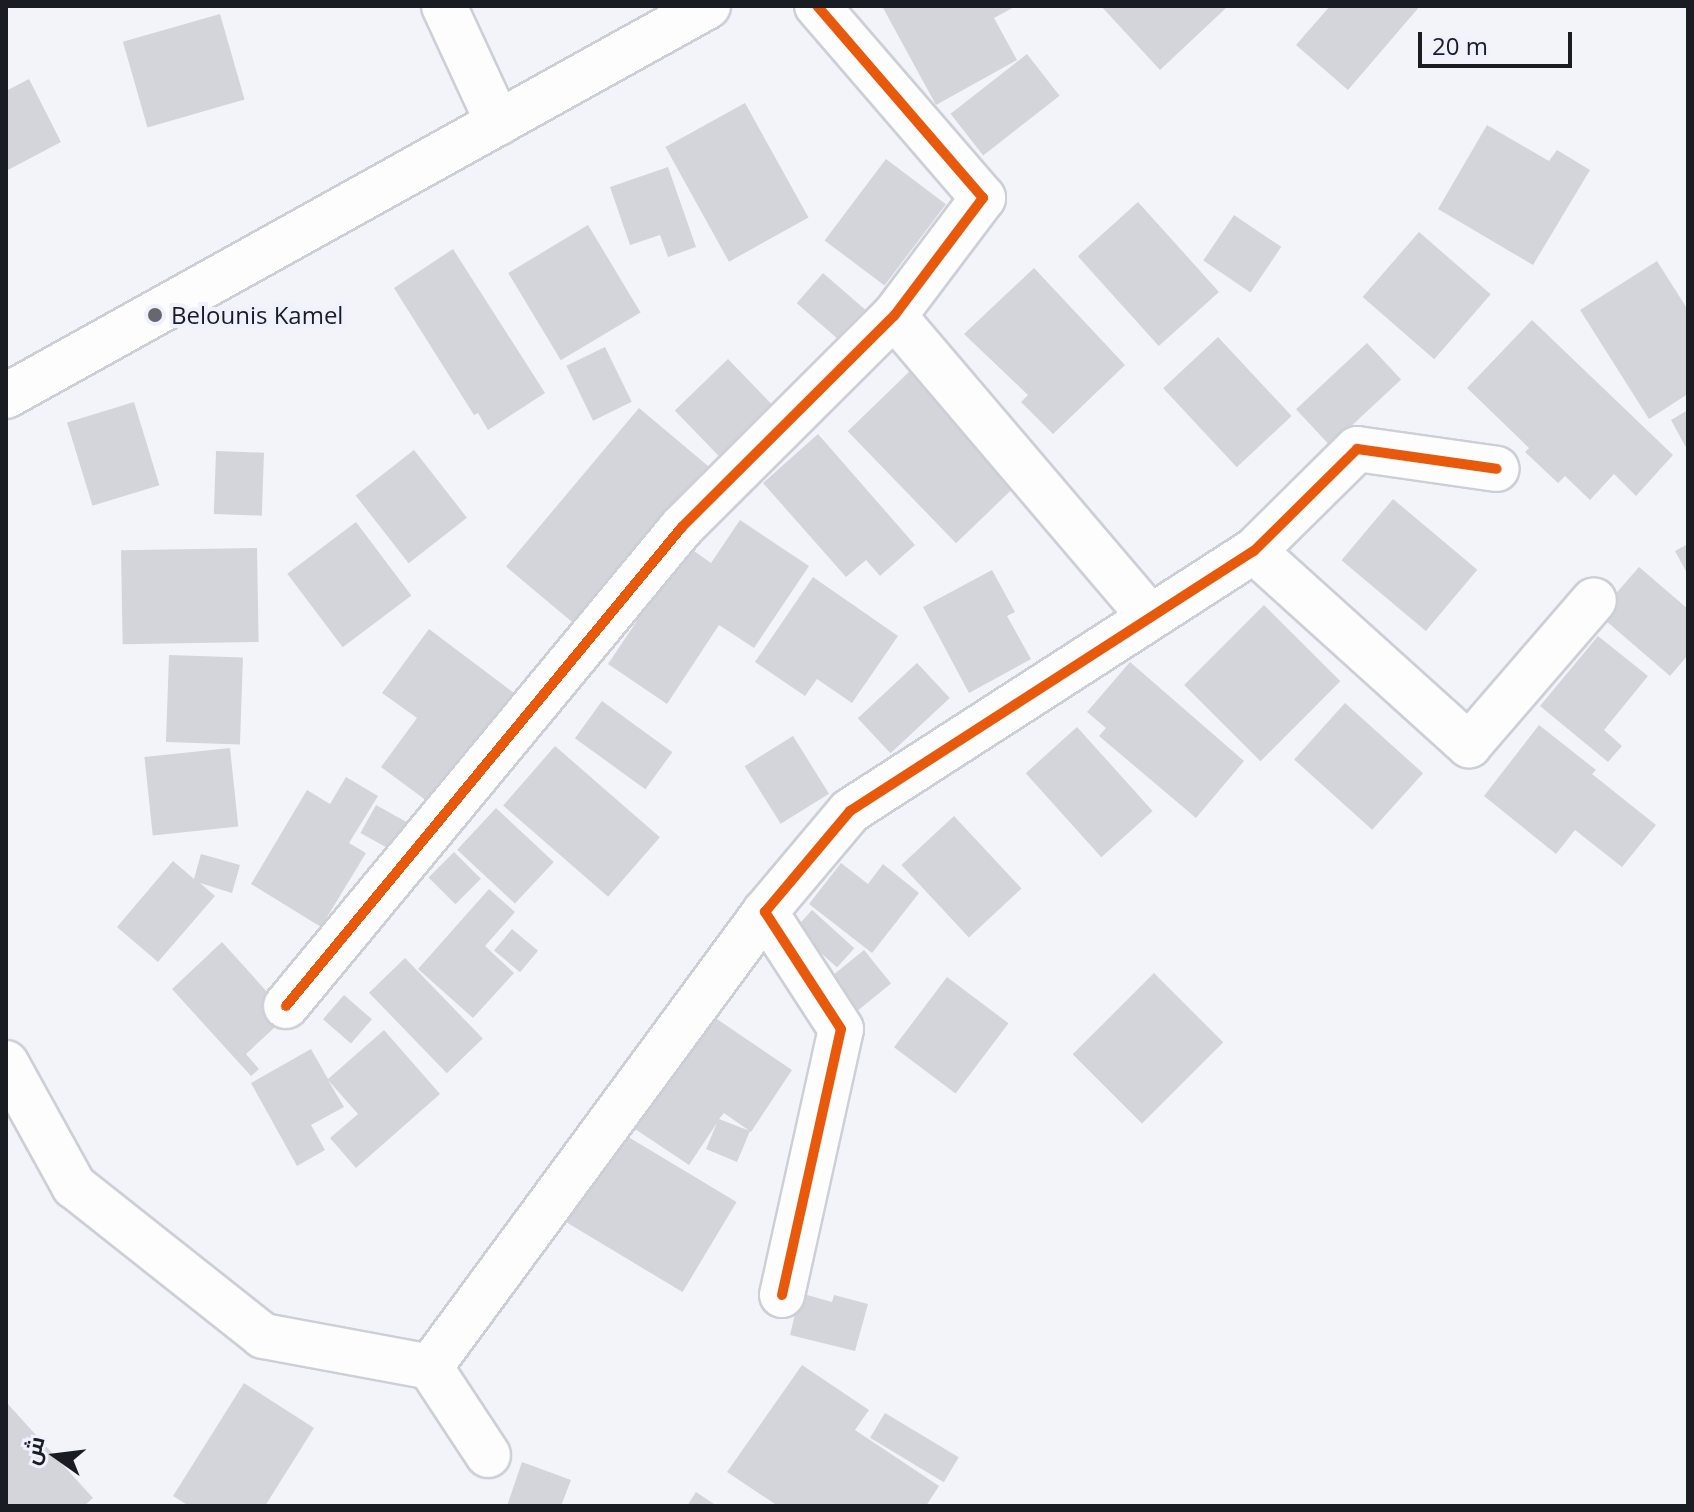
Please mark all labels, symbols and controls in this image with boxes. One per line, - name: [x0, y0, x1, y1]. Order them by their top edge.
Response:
- scale bar: [1422, 16, 1576, 66]
- text: 20 m: [1432, 29, 1488, 62]
- place label: Belounis Kamel: [171, 301, 343, 329]
- marker: Belounis Kamel: [146, 306, 164, 324]
- north arrow: [16, 1416, 96, 1496]
- text: ش: [15, 1433, 51, 1468]

